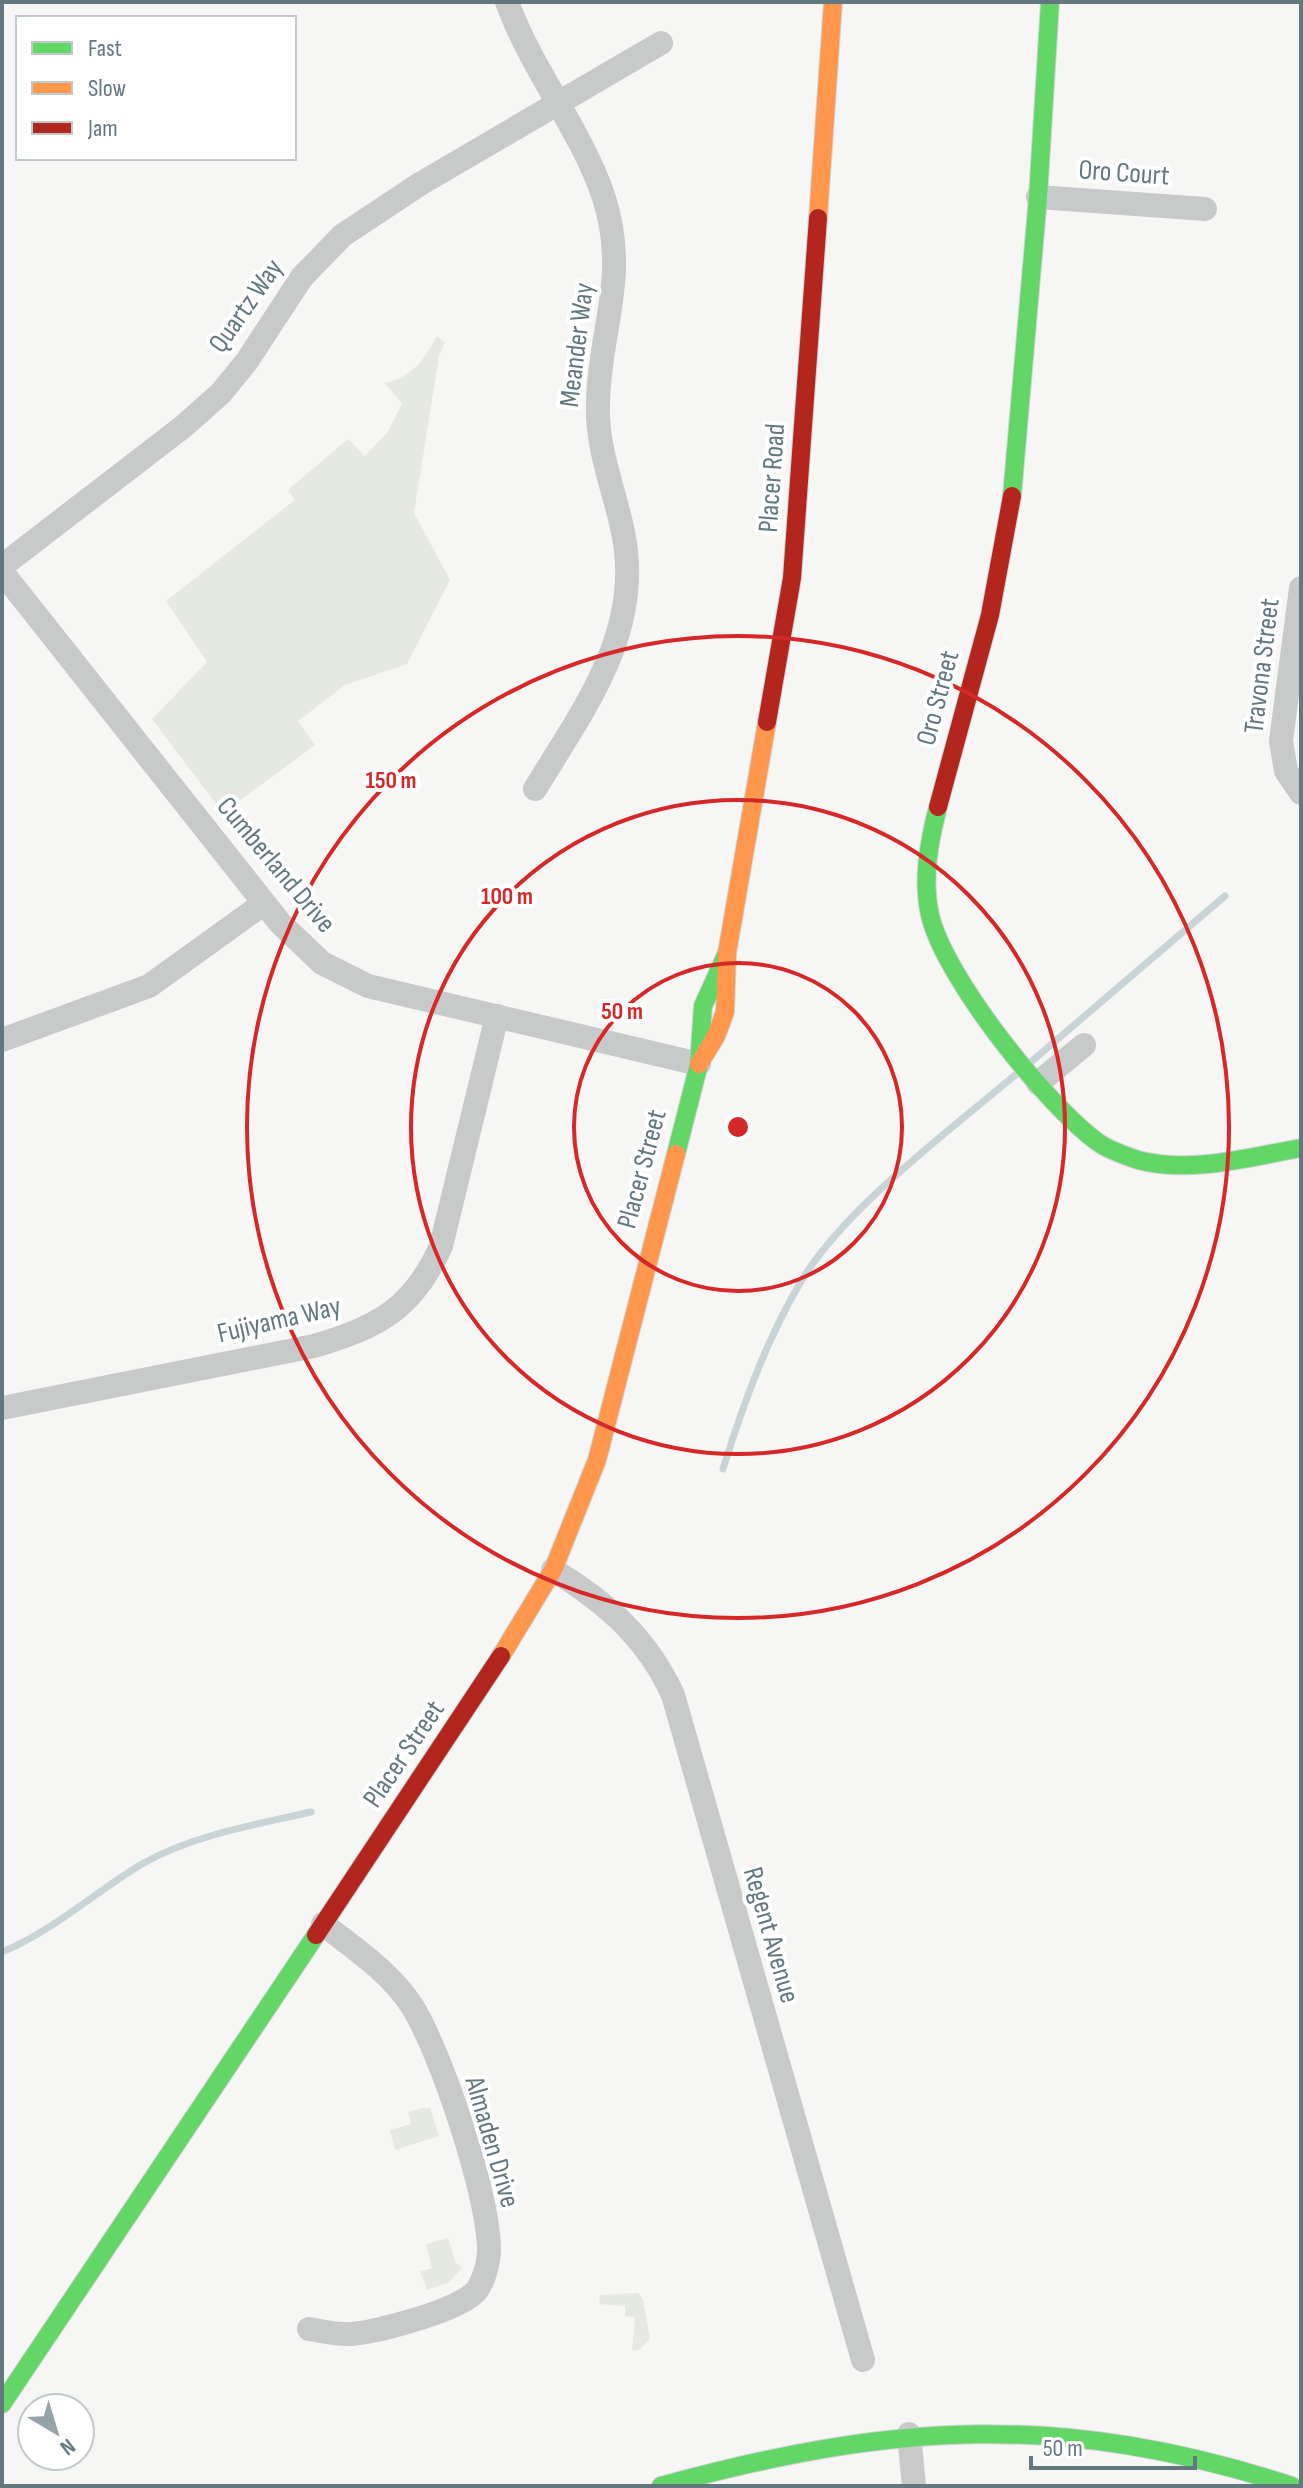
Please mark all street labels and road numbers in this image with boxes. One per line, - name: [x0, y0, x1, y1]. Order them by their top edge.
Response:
- street label: Oro Court: [1077, 153, 1171, 193]
- street label: Quartz Way: [202, 253, 290, 359]
- street label: Meander Way: [553, 281, 601, 409]
- street label: Placer Road: [752, 422, 792, 534]
- street label: Travona Street: [1237, 596, 1287, 736]
- street label: Oro Street: [910, 647, 966, 749]
- street label: Cumberland Drive: [210, 790, 342, 940]
- street label: Placer Street: [610, 1106, 674, 1232]
- street label: Fujiyama Way: [214, 1290, 344, 1350]
- street label: Placer Street: [356, 1694, 452, 1814]
- street label: Regent Avenue: [736, 1863, 806, 2007]
- street label: Almaden Drive: [457, 2072, 526, 2211]

